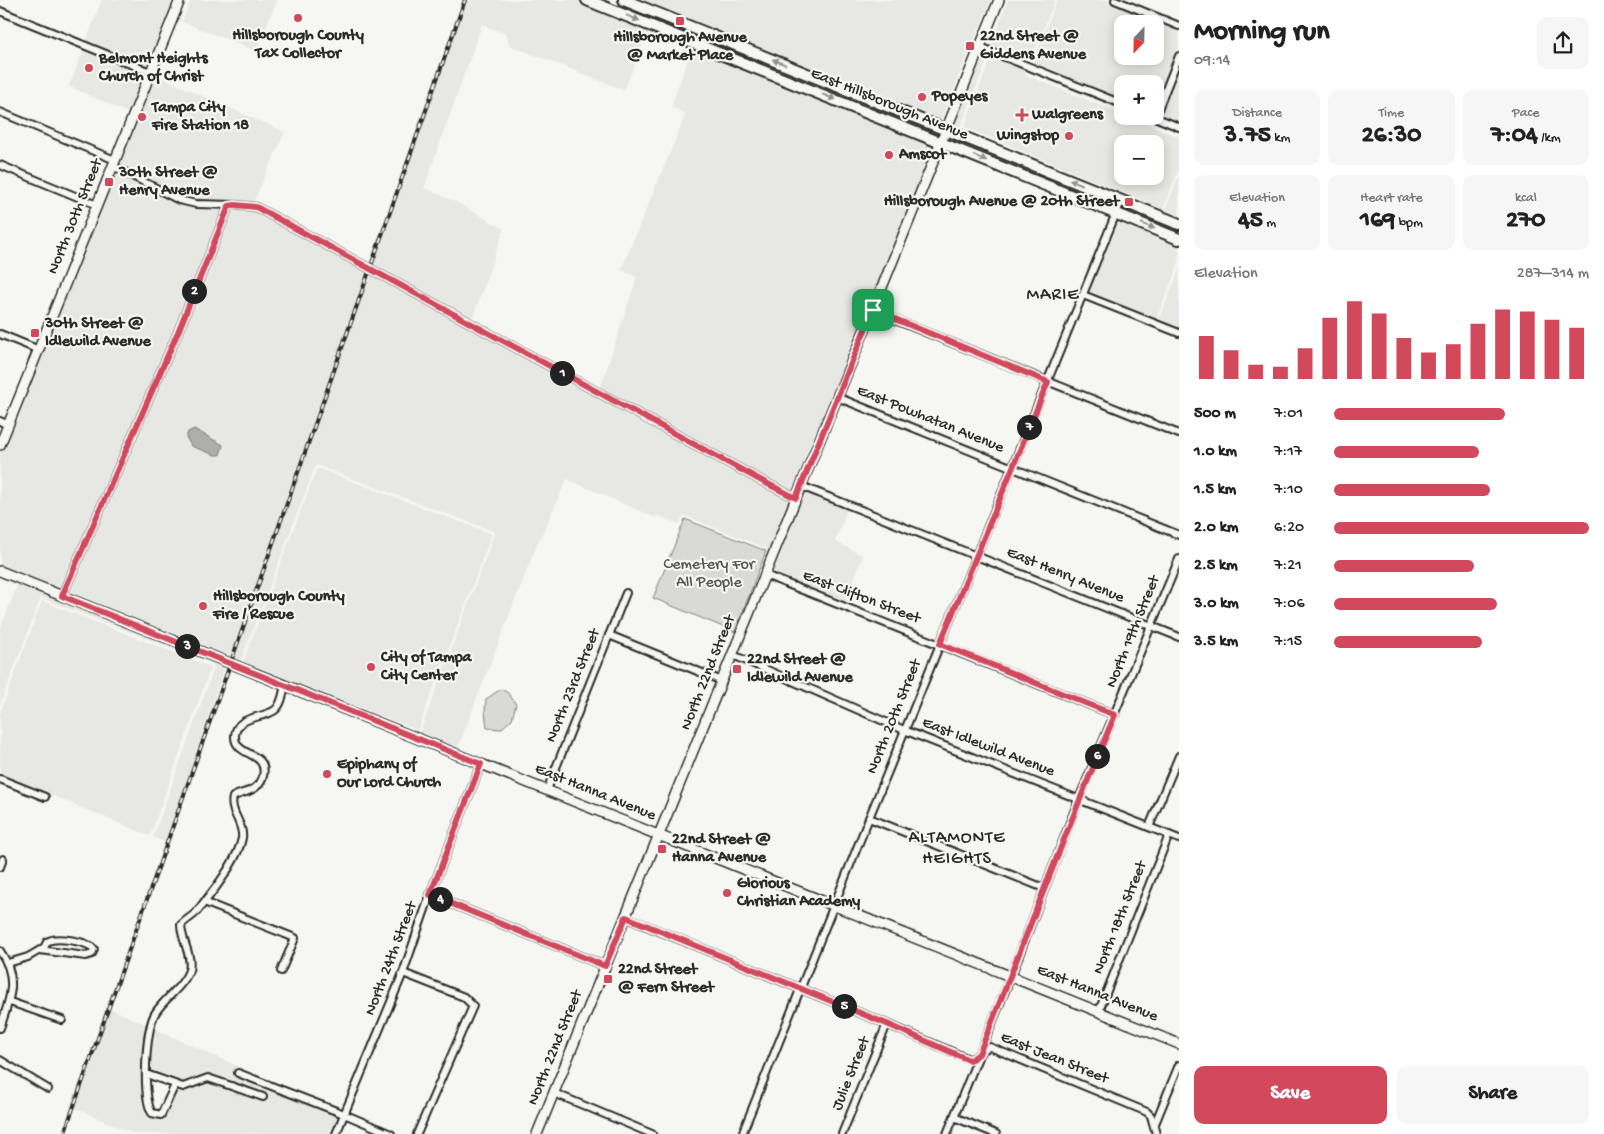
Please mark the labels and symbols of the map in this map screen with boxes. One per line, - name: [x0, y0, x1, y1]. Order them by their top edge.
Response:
- marker: Hillsborough County Tax Collector: [292, 12, 304, 24]
- one-way arrow: [626, 14, 641, 22]
- marker: Hillsborough Avenue @ Market Place: [674, 15, 686, 27]
- north arrow: [1114, 15, 1164, 65]
- place label: Hillsborough County Tax Collector: [232, 27, 364, 64]
- place label: 22nd Street @ Giddens Avenue: [980, 28, 1087, 65]
- place label: Hillsborough Avenue @ Market Place: [613, 29, 747, 66]
- marker: 22nd Street @ Giddens Avenue: [964, 40, 976, 52]
- place label: Belmont Heights Church of Christ: [98, 50, 209, 87]
- one-way arrow: [772, 58, 786, 66]
- marker: Belmont Heights Church of Christ: [83, 62, 95, 74]
- street label: East Hillsborough Avenue: [807, 65, 971, 146]
- place label: Popeyes: [931, 88, 988, 107]
- marker: Popeyes: [916, 91, 928, 103]
- one-way arrow: [822, 94, 836, 102]
- place label: Tampa City Fire Station 18: [150, 99, 249, 136]
- place label: Walgreens: [1031, 106, 1104, 125]
- marker: Walgreens: [1016, 109, 1028, 121]
- marker: Tampa City Fire Station 18: [136, 111, 148, 123]
- place label: Wingstop: [996, 127, 1059, 146]
- marker: Wingstop: [1063, 130, 1075, 142]
- place label: Amscot: [898, 146, 947, 165]
- marker: Amscot: [883, 149, 895, 161]
- one-way arrow: [973, 154, 988, 162]
- street label: North 30th Street: [44, 155, 108, 277]
- place label: 30th Street @ Henry Avenue: [118, 164, 218, 201]
- marker: 30th Street @ Henry Avenue: [103, 176, 115, 188]
- one-way arrow: [1069, 178, 1083, 186]
- place label: Hillsborough Avenue @ 20th Street: [884, 193, 1120, 212]
- marker: Hillsborough Avenue @ 20th Street: [1123, 196, 1135, 208]
- one-way arrow: [1141, 223, 1155, 231]
- pin: 2: [182, 278, 206, 304]
- district label: MARIE: [1026, 285, 1080, 306]
- pin: [852, 289, 894, 331]
- place label: 30th Street @ Idlewild Avenue: [44, 315, 151, 352]
- marker: 30th Street @ Idlewild Avenue: [29, 327, 41, 339]
- pin: 1: [550, 360, 574, 386]
- street label: East Powhatan Avenue: [854, 382, 1007, 458]
- pin: 7: [1016, 414, 1042, 440]
- street label: East Henry Avenue: [1003, 544, 1127, 609]
- park label: Cemetery For All People: [664, 556, 756, 593]
- street label: East Clifton Street: [799, 567, 924, 630]
- street label: North 19th Street: [1103, 572, 1166, 691]
- place label: Hillsborough County Fire / Rescue: [212, 588, 345, 625]
- marker: Hillsborough County Fire / Rescue: [197, 600, 209, 612]
- street label: North 22nd Street: [677, 611, 741, 733]
- street label: North 23rd Street: [543, 625, 606, 746]
- pin: 3: [174, 634, 200, 658]
- place label: City of Tampa City Center: [380, 648, 473, 686]
- place label: 22nd Street @ Idlewild Avenue: [747, 651, 853, 688]
- street label: North 20th Street: [863, 656, 927, 777]
- marker: City of Tampa City Center: [365, 661, 377, 673]
- marker: 22nd Street @ Idlewild Avenue: [731, 663, 743, 675]
- street label: East Idlewild Avenue: [919, 714, 1058, 782]
- pin: 6: [1084, 744, 1110, 768]
- place label: Epiphany of Our Lord Church: [337, 755, 441, 793]
- street label: East Hanna Avenue: [532, 760, 659, 826]
- marker: Epiphany of Our Lord Church: [321, 768, 333, 780]
- district label: ALTAMONTE HEIGHTS: [909, 828, 1005, 870]
- place label: 22nd Street @ Hanna Avenue: [672, 831, 771, 868]
- marker: 22nd Street @ Hanna Avenue: [656, 843, 668, 855]
- street label: North 18th Street: [1090, 857, 1153, 977]
- place label: Glorious Christian Academy: [736, 875, 860, 912]
- pin: 4: [428, 886, 452, 912]
- marker: Glorious Christian Academy: [721, 887, 733, 899]
- street label: North 24th Street: [362, 898, 423, 1019]
- place label: 22nd Street @ Fern Street: [618, 961, 715, 998]
- street label: East Hanna Avenue: [1034, 961, 1161, 1027]
- marker: 22nd Street @ Fern Street: [602, 973, 614, 985]
- street label: North 22nd Street: [524, 986, 588, 1108]
- pin: 5: [832, 994, 856, 1018]
- street label: East Jean Street: [997, 1029, 1112, 1090]
- street label: Julie Street: [829, 1033, 876, 1114]

